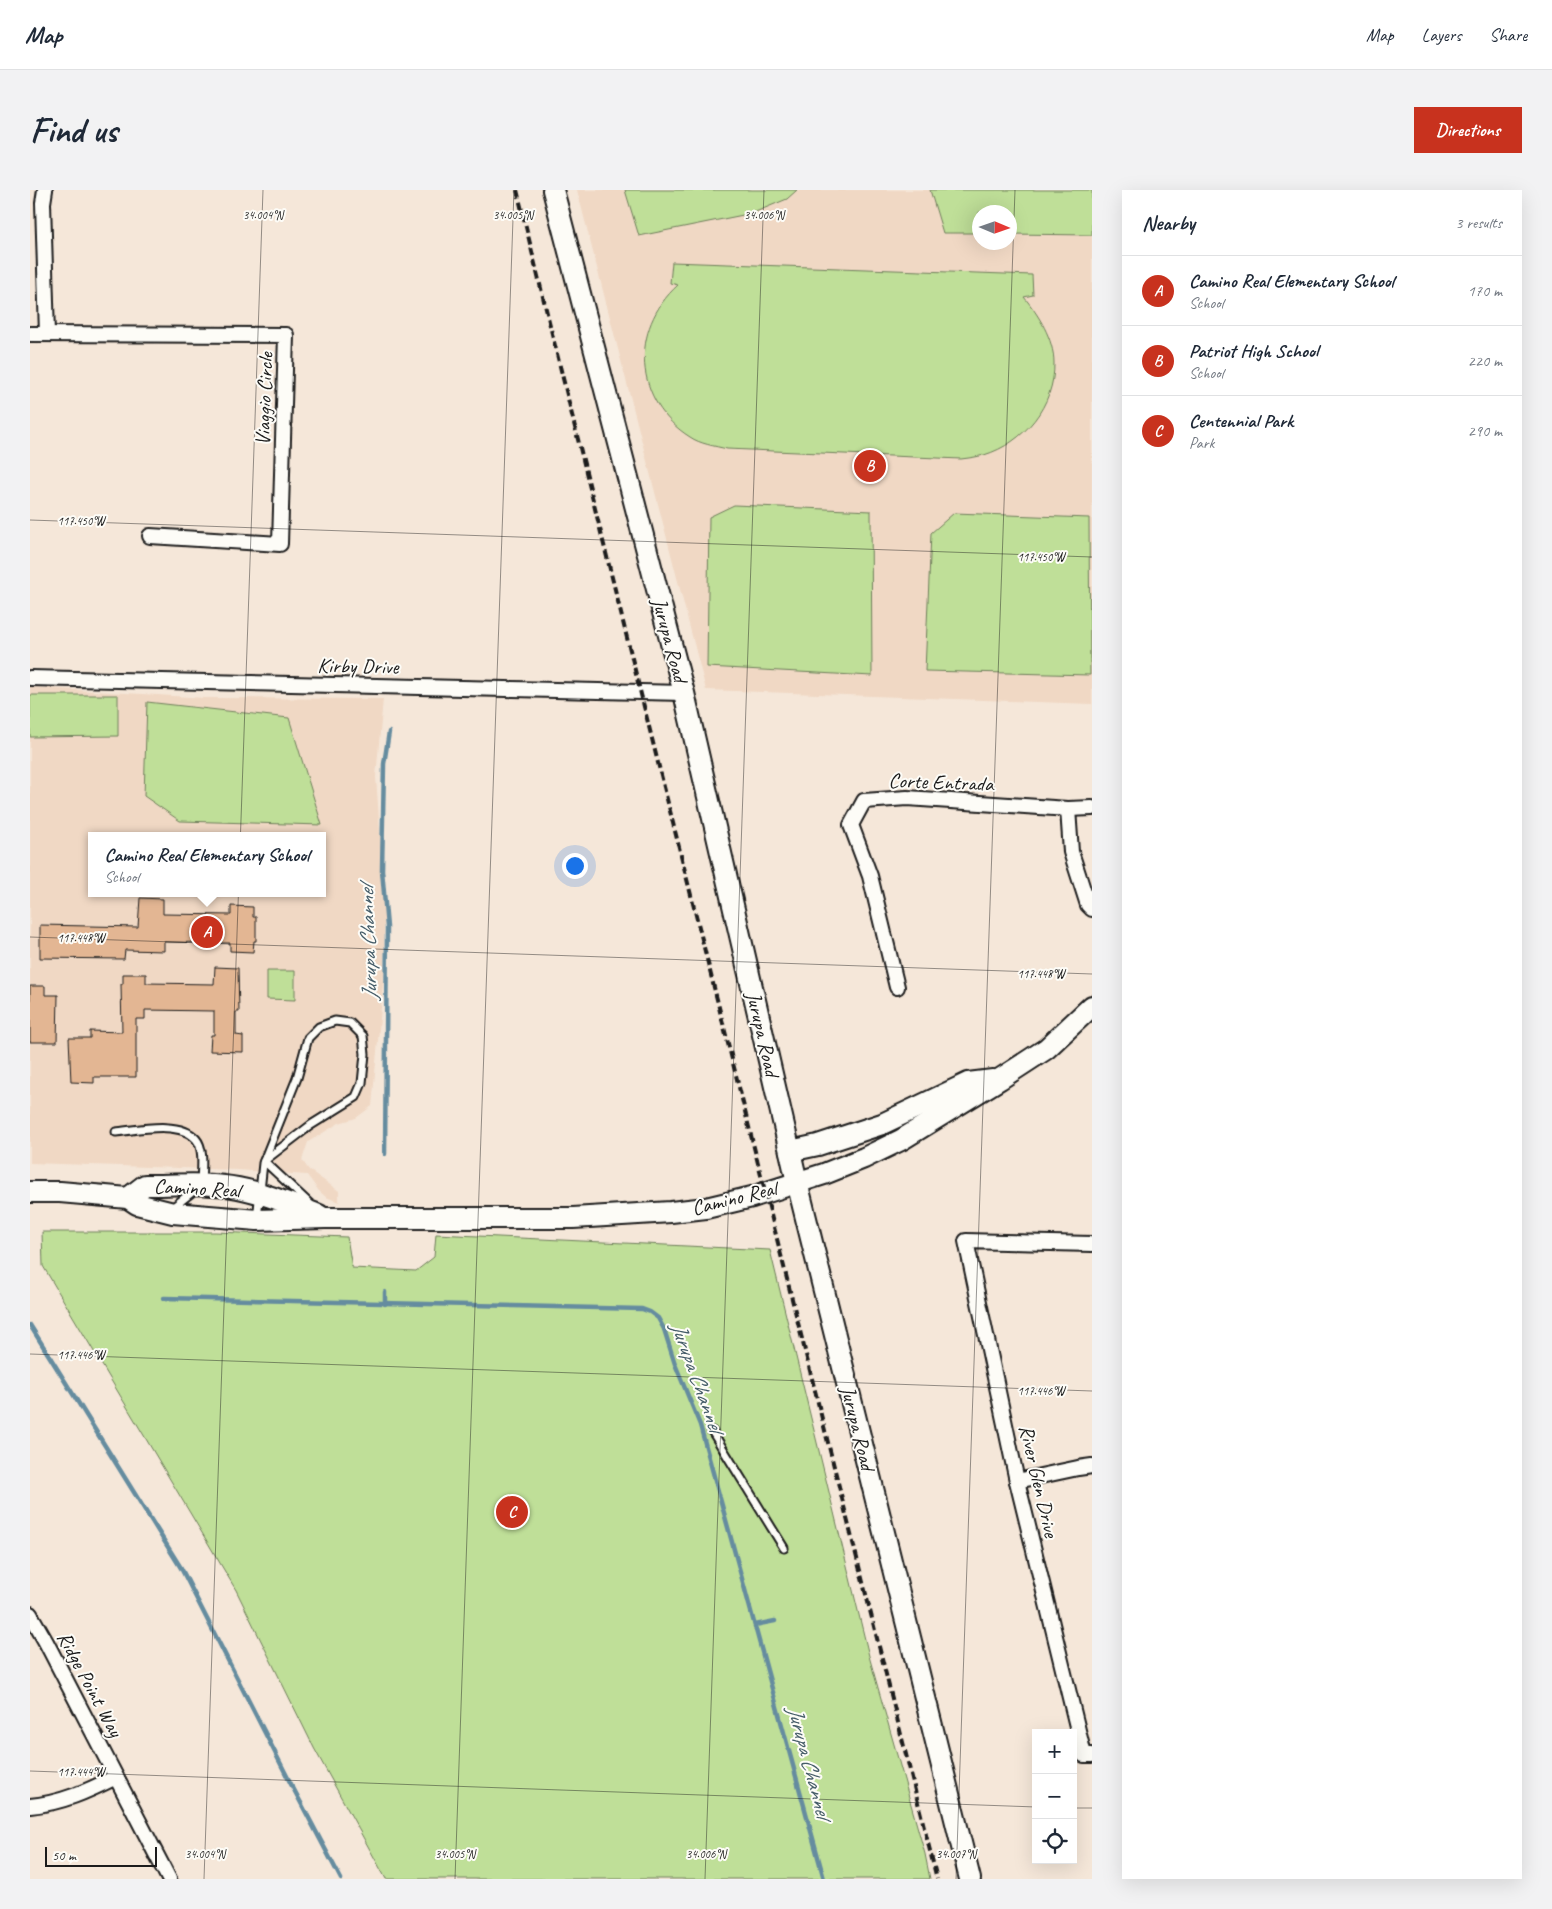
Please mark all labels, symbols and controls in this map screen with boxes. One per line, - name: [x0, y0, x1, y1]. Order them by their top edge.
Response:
- text: Map: [25, 20, 62, 50]
- text: Map: [1366, 24, 1394, 46]
- text: Layers: [1422, 24, 1461, 46]
- text: Share: [1489, 24, 1527, 46]
- button: Directions: [1414, 107, 1522, 153]
- text: Find us: [30, 108, 117, 153]
- north arrow: [972, 205, 1017, 250]
- text: 34.004°N: [243, 207, 285, 223]
- text: 34.005°N: [493, 207, 535, 223]
- text: 34.006°N: [744, 207, 786, 223]
- text: Nearby: [1142, 210, 1195, 236]
- text: 3 results: [1455, 213, 1502, 233]
- text: Camino Real Elementary School: [1189, 269, 1394, 293]
- text: A: [1154, 281, 1162, 301]
- text: 170 m: [1468, 281, 1502, 301]
- text: School: [1189, 293, 1223, 313]
- text: Patriot High School: [1189, 339, 1318, 363]
- street label: Viaggio Circle: [249, 351, 279, 446]
- text: B: [1154, 351, 1162, 371]
- text: 220 m: [1468, 351, 1502, 371]
- text: School: [1189, 363, 1223, 383]
- text: Centennial Park: [1189, 409, 1293, 433]
- text: C: [1154, 421, 1162, 441]
- text: 290 m: [1468, 421, 1502, 441]
- text: Park: [1189, 433, 1214, 453]
- pin: B: [854, 447, 886, 485]
- text: 117.450°W: [58, 513, 107, 529]
- text: 117.450°W: [1018, 549, 1067, 565]
- street label: Jurupa Road: [646, 594, 694, 687]
- street label: Kirby Drive: [317, 652, 400, 680]
- street label: Corte Entrada: [888, 767, 996, 797]
- popup: [88, 832, 326, 897]
- text: Camino Real Elementary School: [105, 843, 309, 867]
- your location: [562, 853, 588, 879]
- text: School: [105, 867, 139, 887]
- water label: Jurupa Channel: [352, 878, 384, 1002]
- pin: A: [191, 913, 223, 951]
- text: 117.448°W: [58, 930, 107, 946]
- text: 117.448°W: [1018, 966, 1067, 982]
- street label: Jurupa Road: [740, 988, 786, 1081]
- street label: Camino Real: [153, 1173, 244, 1203]
- street label: Camino Real: [689, 1174, 782, 1221]
- water label: Jurupa Channel: [664, 1317, 732, 1442]
- text: 117.446°W: [58, 1347, 107, 1363]
- street label: Jurupa Road: [835, 1382, 882, 1475]
- text: 117.446°W: [1018, 1383, 1067, 1399]
- street label: River Glen Drive: [1013, 1422, 1065, 1541]
- pin: C: [496, 1493, 528, 1531]
- street label: Ridge Point Way: [51, 1627, 130, 1743]
- water label: Jurupa Channel: [780, 1701, 839, 1828]
- map controls: [1032, 1729, 1077, 1864]
- button: +: [1032, 1729, 1077, 1774]
- text: 117.444°W: [58, 1764, 107, 1780]
- button: −: [1032, 1774, 1077, 1819]
- button: locate: [1032, 1819, 1077, 1864]
- scale bar: [45, 1844, 158, 1867]
- text: 34.004°N: [185, 1846, 227, 1862]
- text: 34.005°N: [435, 1846, 477, 1862]
- text: 34.006°N: [686, 1846, 728, 1862]
- text: 34.007°N: [936, 1846, 978, 1862]
- text: 50 m: [52, 1847, 76, 1864]

